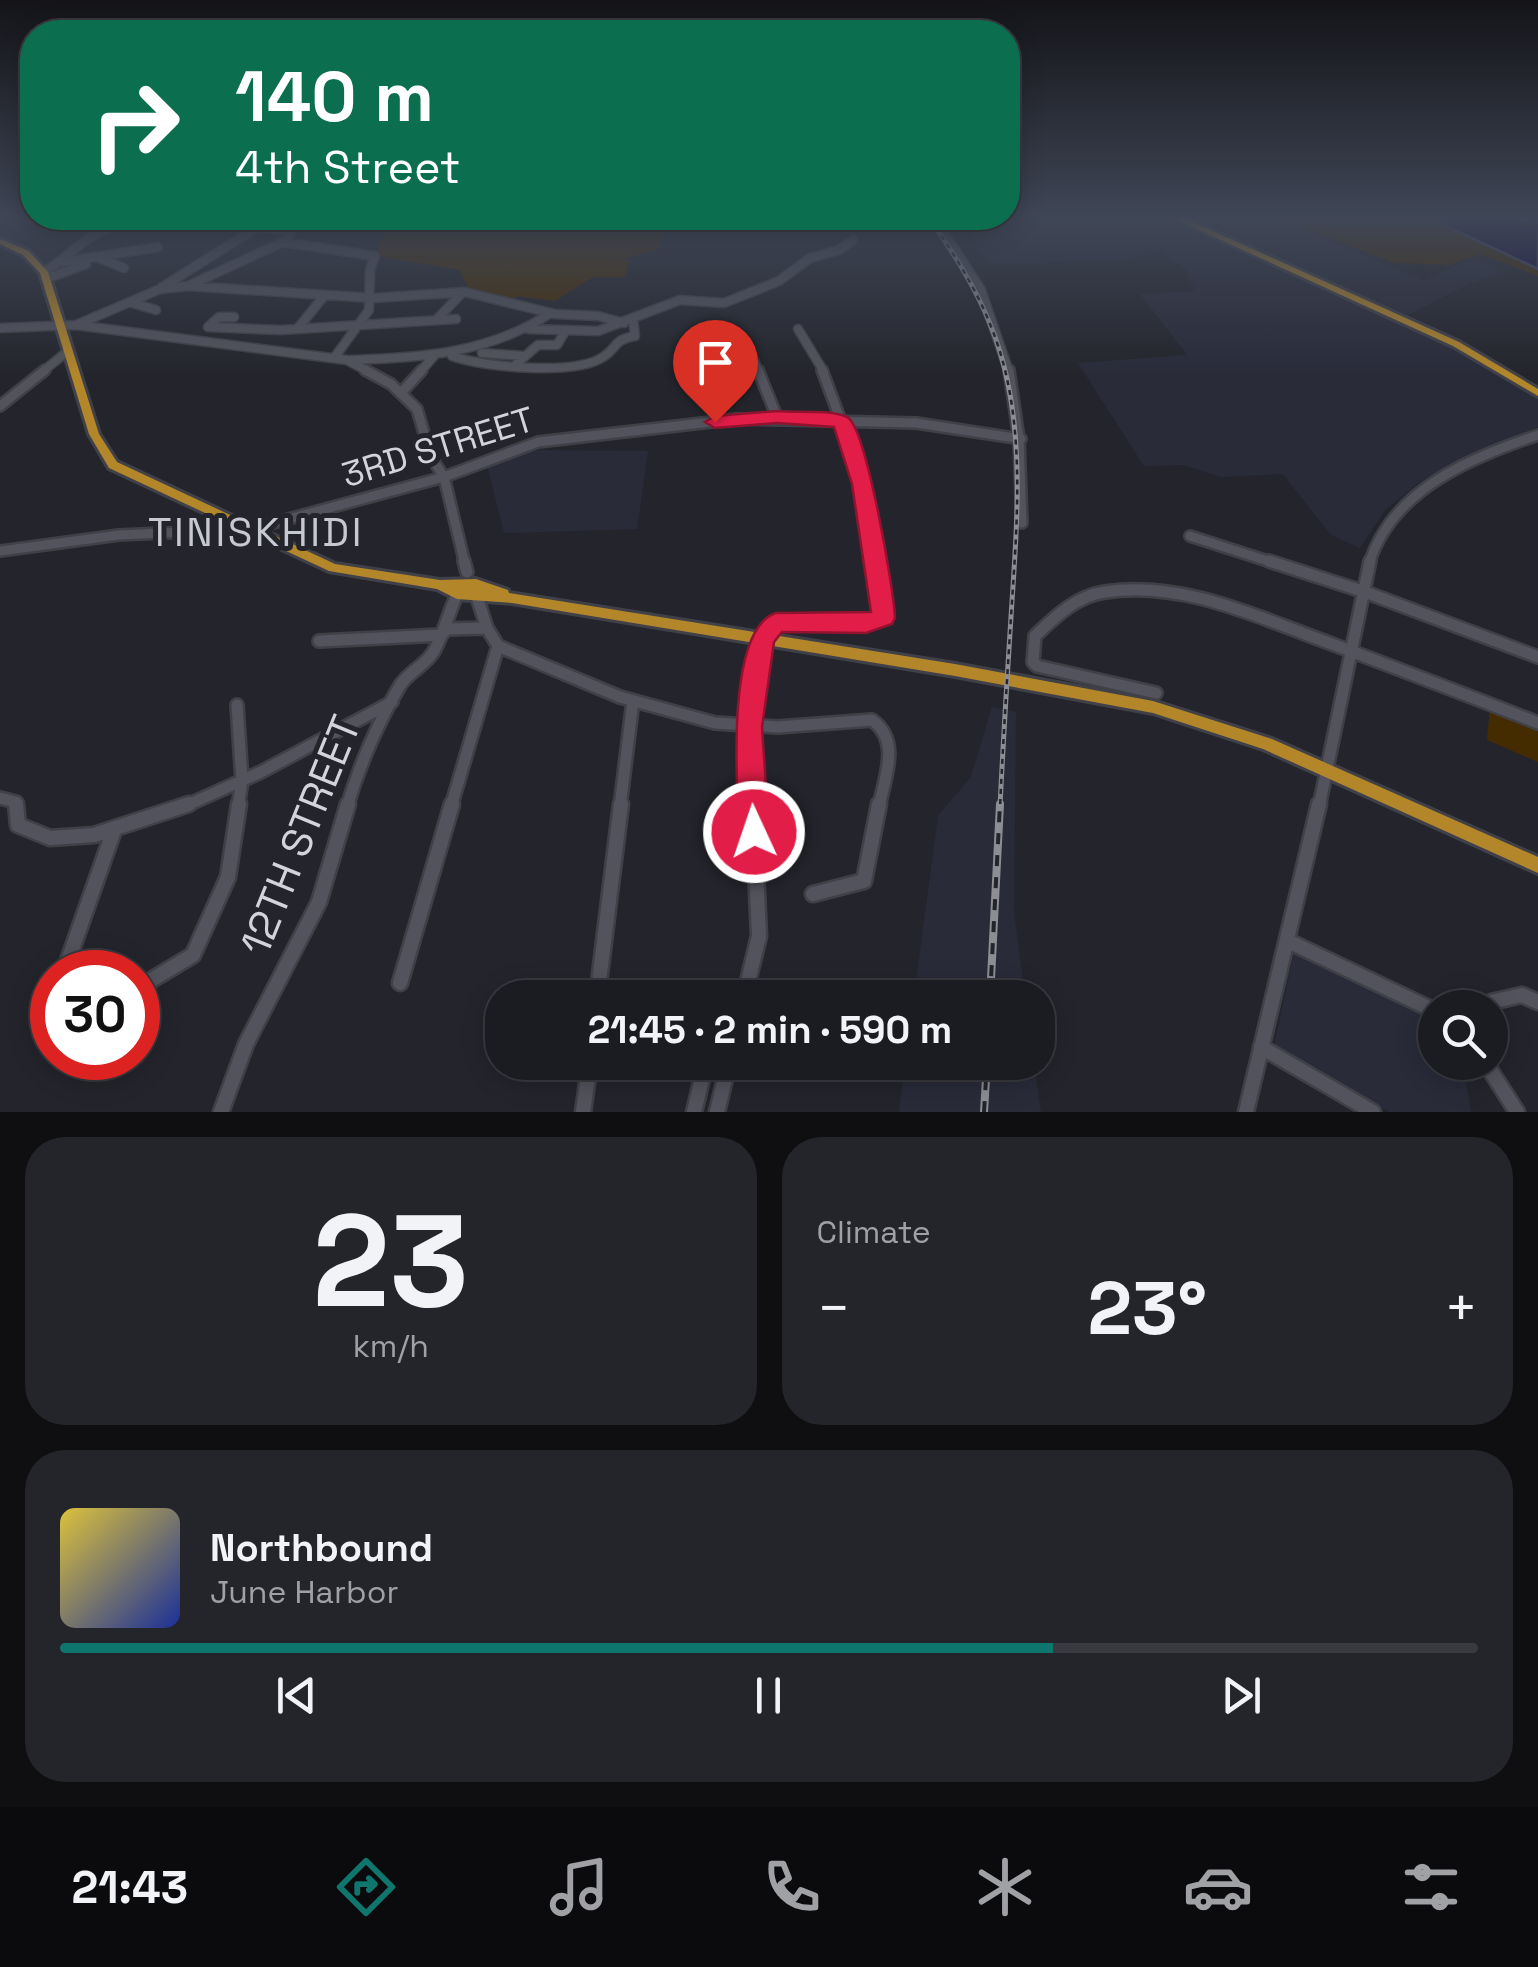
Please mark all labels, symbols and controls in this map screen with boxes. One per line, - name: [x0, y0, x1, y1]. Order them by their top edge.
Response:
- text: 140 m: [235, 52, 434, 141]
- icon: right: [70, 60, 200, 190]
- text: 4th Street: [235, 139, 460, 196]
- pin: [673, 320, 758, 423]
- icon: arrive: [688, 335, 743, 390]
- street label: 3RD STREET: [337, 397, 539, 497]
- district label: TINISKHIDI: [148, 507, 364, 558]
- street label: 12TH STREET: [228, 708, 373, 963]
- position arrow: [702, 780, 806, 884]
- speed limit sign: 30: [30, 950, 160, 1080]
- map controls: [1418, 990, 1508, 1080]
- button: search: [1418, 990, 1508, 1080]
- text: 21:45 · 2 min · 590 m: [588, 1006, 952, 1054]
- text: 23: [313, 1178, 469, 1344]
- text: Climate: [817, 1212, 931, 1252]
- text: 23°: [1087, 1260, 1207, 1356]
- text: −: [817, 1273, 851, 1343]
- text: +: [1444, 1273, 1478, 1343]
- text: km/h: [353, 1326, 429, 1366]
- text: Northbound: [210, 1524, 433, 1572]
- text: June Harbor: [210, 1572, 398, 1612]
- icon: previous: [269, 1668, 324, 1723]
- icon: pause: [741, 1668, 796, 1723]
- icon: next: [1214, 1668, 1269, 1723]
- icon: directions: [331, 1852, 401, 1922]
- icon: music: [544, 1852, 614, 1922]
- icon: phone: [757, 1852, 827, 1922]
- icon: climate: [970, 1852, 1040, 1922]
- icon: car: [1183, 1852, 1253, 1922]
- icon: filters: [1396, 1852, 1466, 1922]
- text: 21:43: [72, 1859, 188, 1916]

